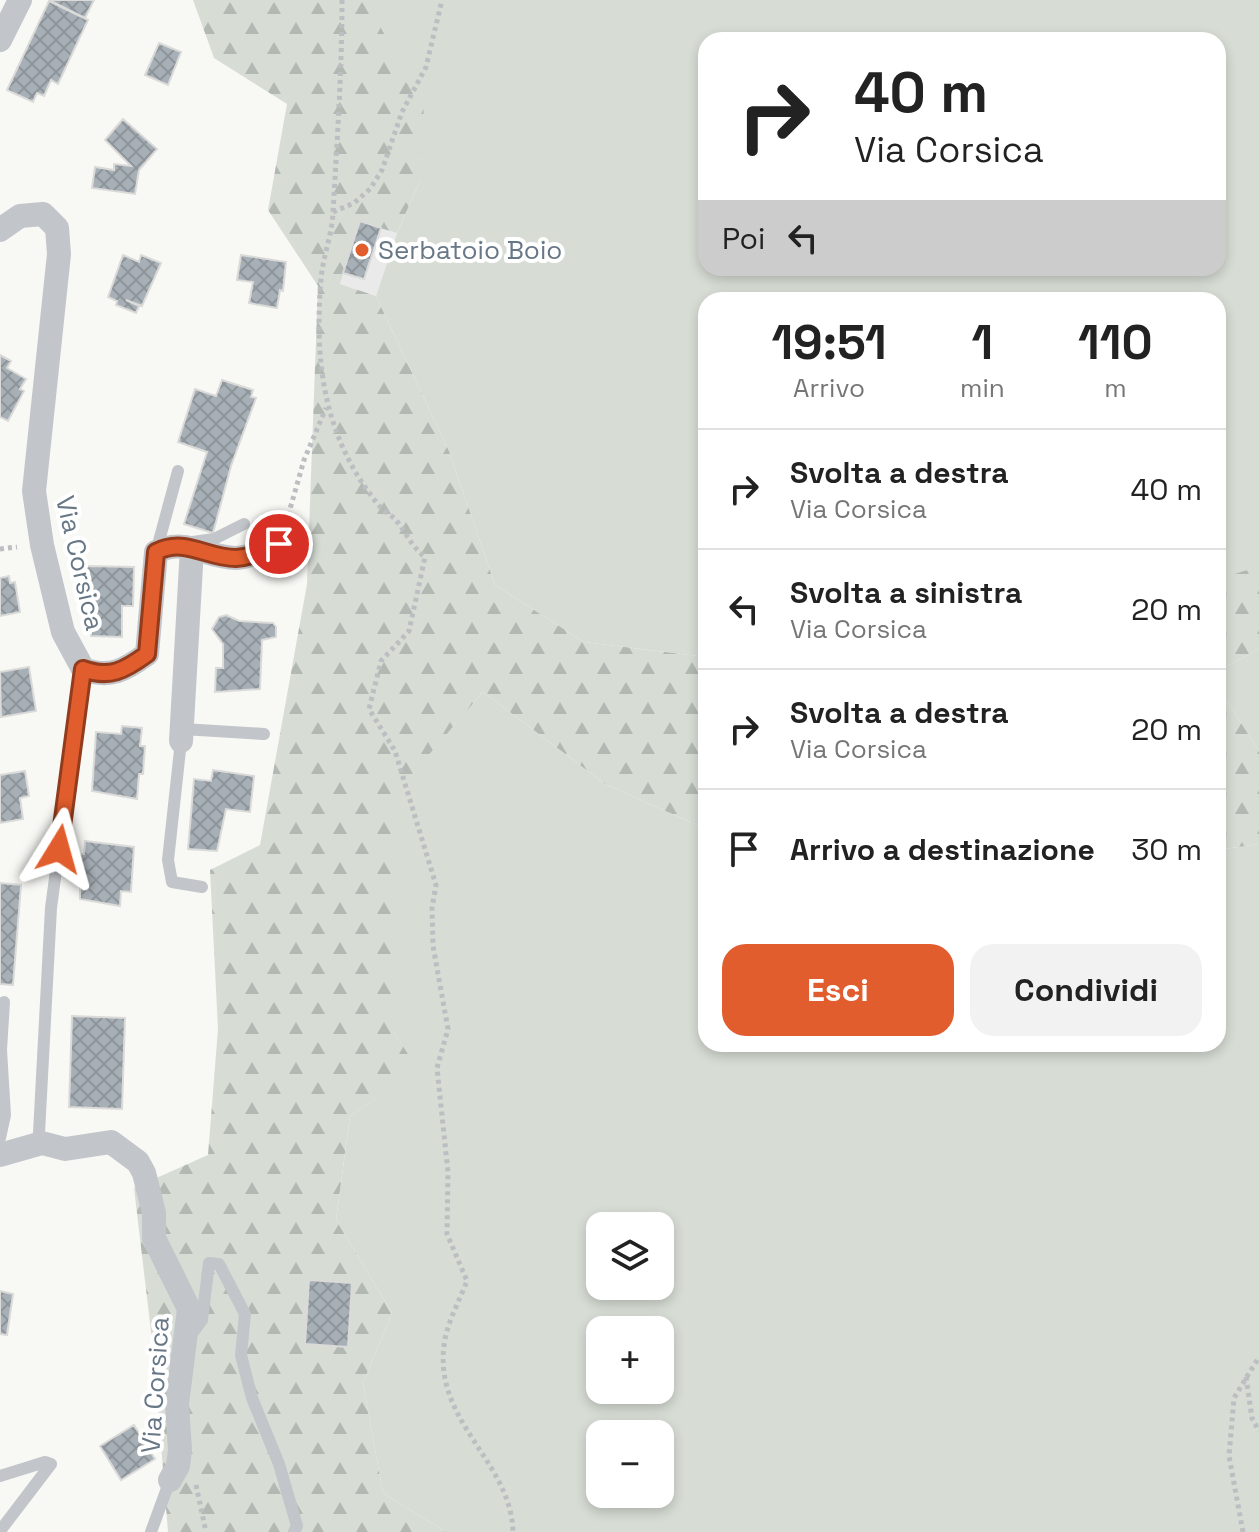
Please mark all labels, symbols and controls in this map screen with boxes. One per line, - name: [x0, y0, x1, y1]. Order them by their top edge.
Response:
- text: 40 m: [854, 57, 988, 128]
- icon: right: [722, 64, 826, 168]
- text: Via Corsica: [854, 127, 1044, 173]
- icon: left: [781, 216, 825, 260]
- text: Poi: [722, 219, 765, 258]
- place label: Serbatoio Boio: [378, 233, 562, 267]
- marker: Serbatoio Boio: [353, 241, 371, 259]
- text: 19:51: [771, 312, 887, 373]
- text: 1: [972, 312, 993, 373]
- text: 110: [1078, 312, 1153, 373]
- text: Arrivo: [793, 371, 865, 405]
- text: min: [960, 371, 1005, 405]
- text: m: [1104, 371, 1127, 405]
- text: Svolta a destra: [790, 453, 1009, 492]
- icon: right: [722, 467, 766, 511]
- text: 40 m: [1131, 470, 1202, 509]
- street label: Via Corsica: [48, 492, 112, 634]
- text: Via Corsica: [790, 492, 927, 526]
- pin: [245, 510, 313, 578]
- icon: arrive: [257, 522, 301, 566]
- text: Svolta a sinistra: [790, 573, 1022, 612]
- icon: left: [722, 587, 766, 631]
- text: 20 m: [1131, 590, 1202, 629]
- text: Via Corsica: [790, 612, 927, 646]
- text: Svolta a destra: [790, 693, 1009, 732]
- icon: right: [722, 707, 766, 751]
- text: 20 m: [1131, 710, 1202, 749]
- text: Via Corsica: [790, 732, 927, 766]
- position arrow: [17, 807, 101, 891]
- icon: arrive: [722, 827, 766, 871]
- text: Arrivo a destinazione: [790, 830, 1095, 869]
- text: 30 m: [1131, 830, 1202, 869]
- button: Esci: [722, 944, 954, 1036]
- button: Condividi: [970, 944, 1202, 1036]
- map controls: [586, 1212, 674, 1508]
- button: layers: [586, 1212, 674, 1300]
- street label: Via Corsica: [133, 1315, 177, 1455]
- button: +: [586, 1316, 674, 1404]
- button: −: [586, 1420, 674, 1508]

